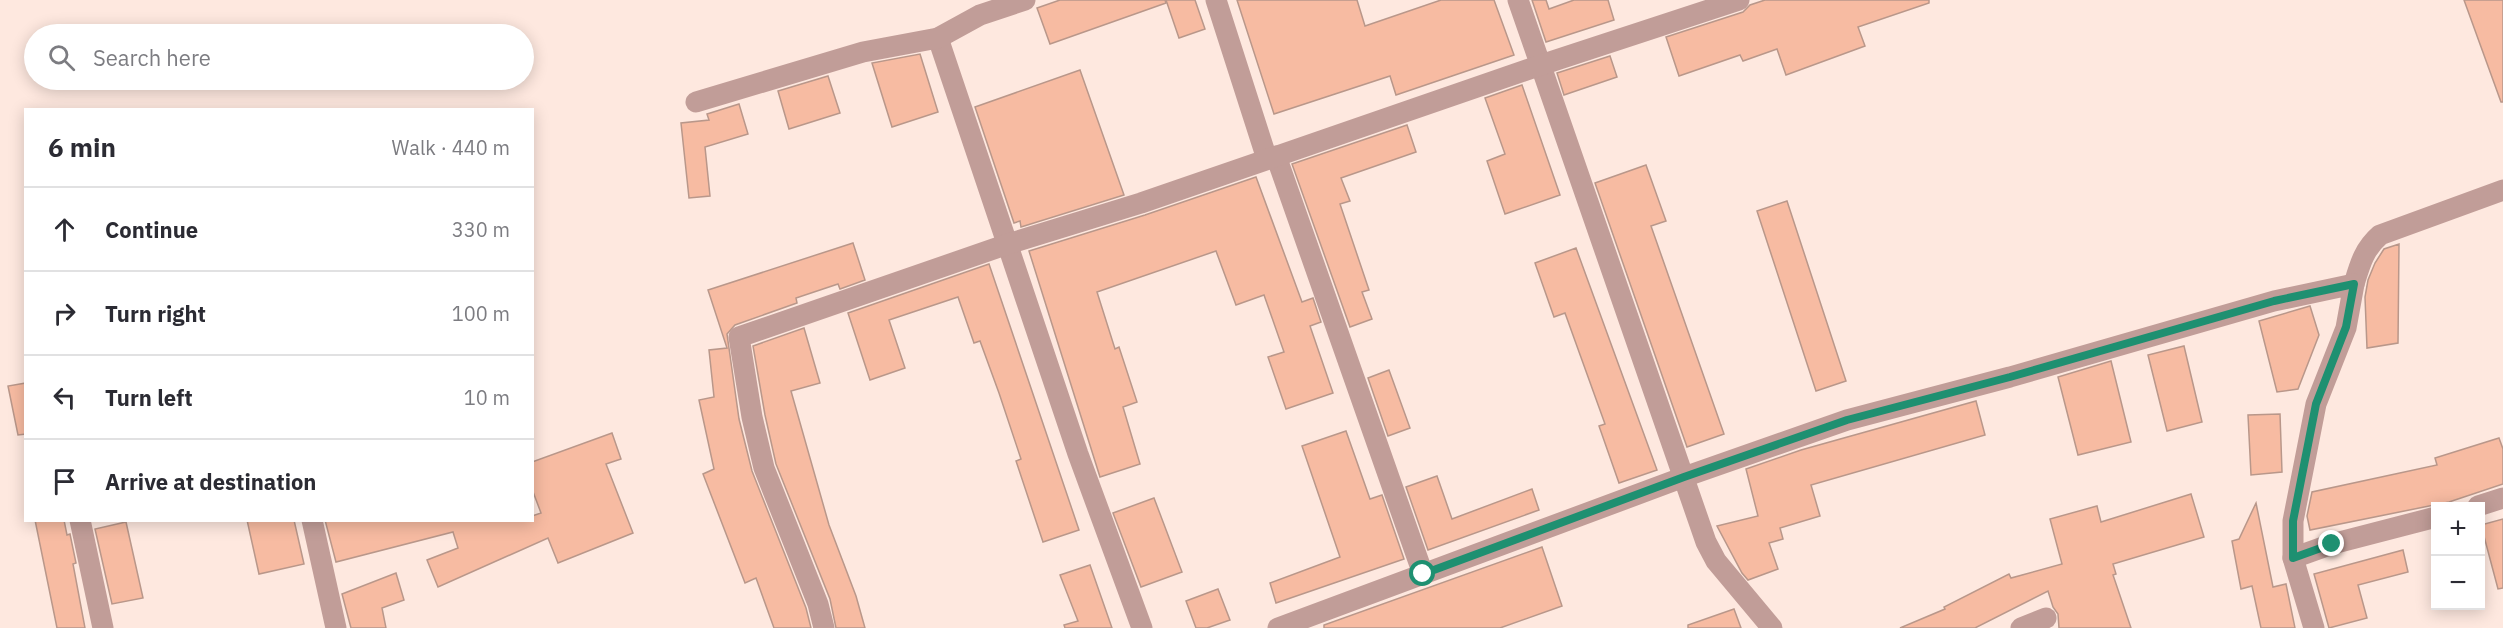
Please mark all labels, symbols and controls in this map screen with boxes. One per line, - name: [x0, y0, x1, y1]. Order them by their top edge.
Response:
- search box: [24, 24, 534, 90]
- icon: search: [45, 41, 78, 74]
- text: Search here: [93, 43, 211, 72]
- text: 6 min: [48, 130, 116, 164]
- text: Walk · 440 m: [392, 134, 510, 161]
- icon: ahead: [48, 213, 81, 246]
- text: Continue: [105, 215, 198, 244]
- text: 330 m: [452, 216, 510, 243]
- icon: right: [48, 297, 81, 330]
- text: Turn right: [105, 299, 206, 328]
- text: 100 m: [452, 300, 510, 327]
- icon: left: [48, 381, 81, 414]
- text: Turn left: [105, 383, 193, 412]
- text: 10 m: [464, 384, 510, 411]
- icon: arrive: [48, 465, 81, 498]
- text: Arrive at destination: [105, 467, 316, 496]
- map controls: [2431, 502, 2485, 610]
- button: +: [2431, 502, 2485, 556]
- route end: [2318, 530, 2344, 556]
- button: −: [2431, 556, 2485, 610]
- route start: [1409, 560, 1435, 586]

